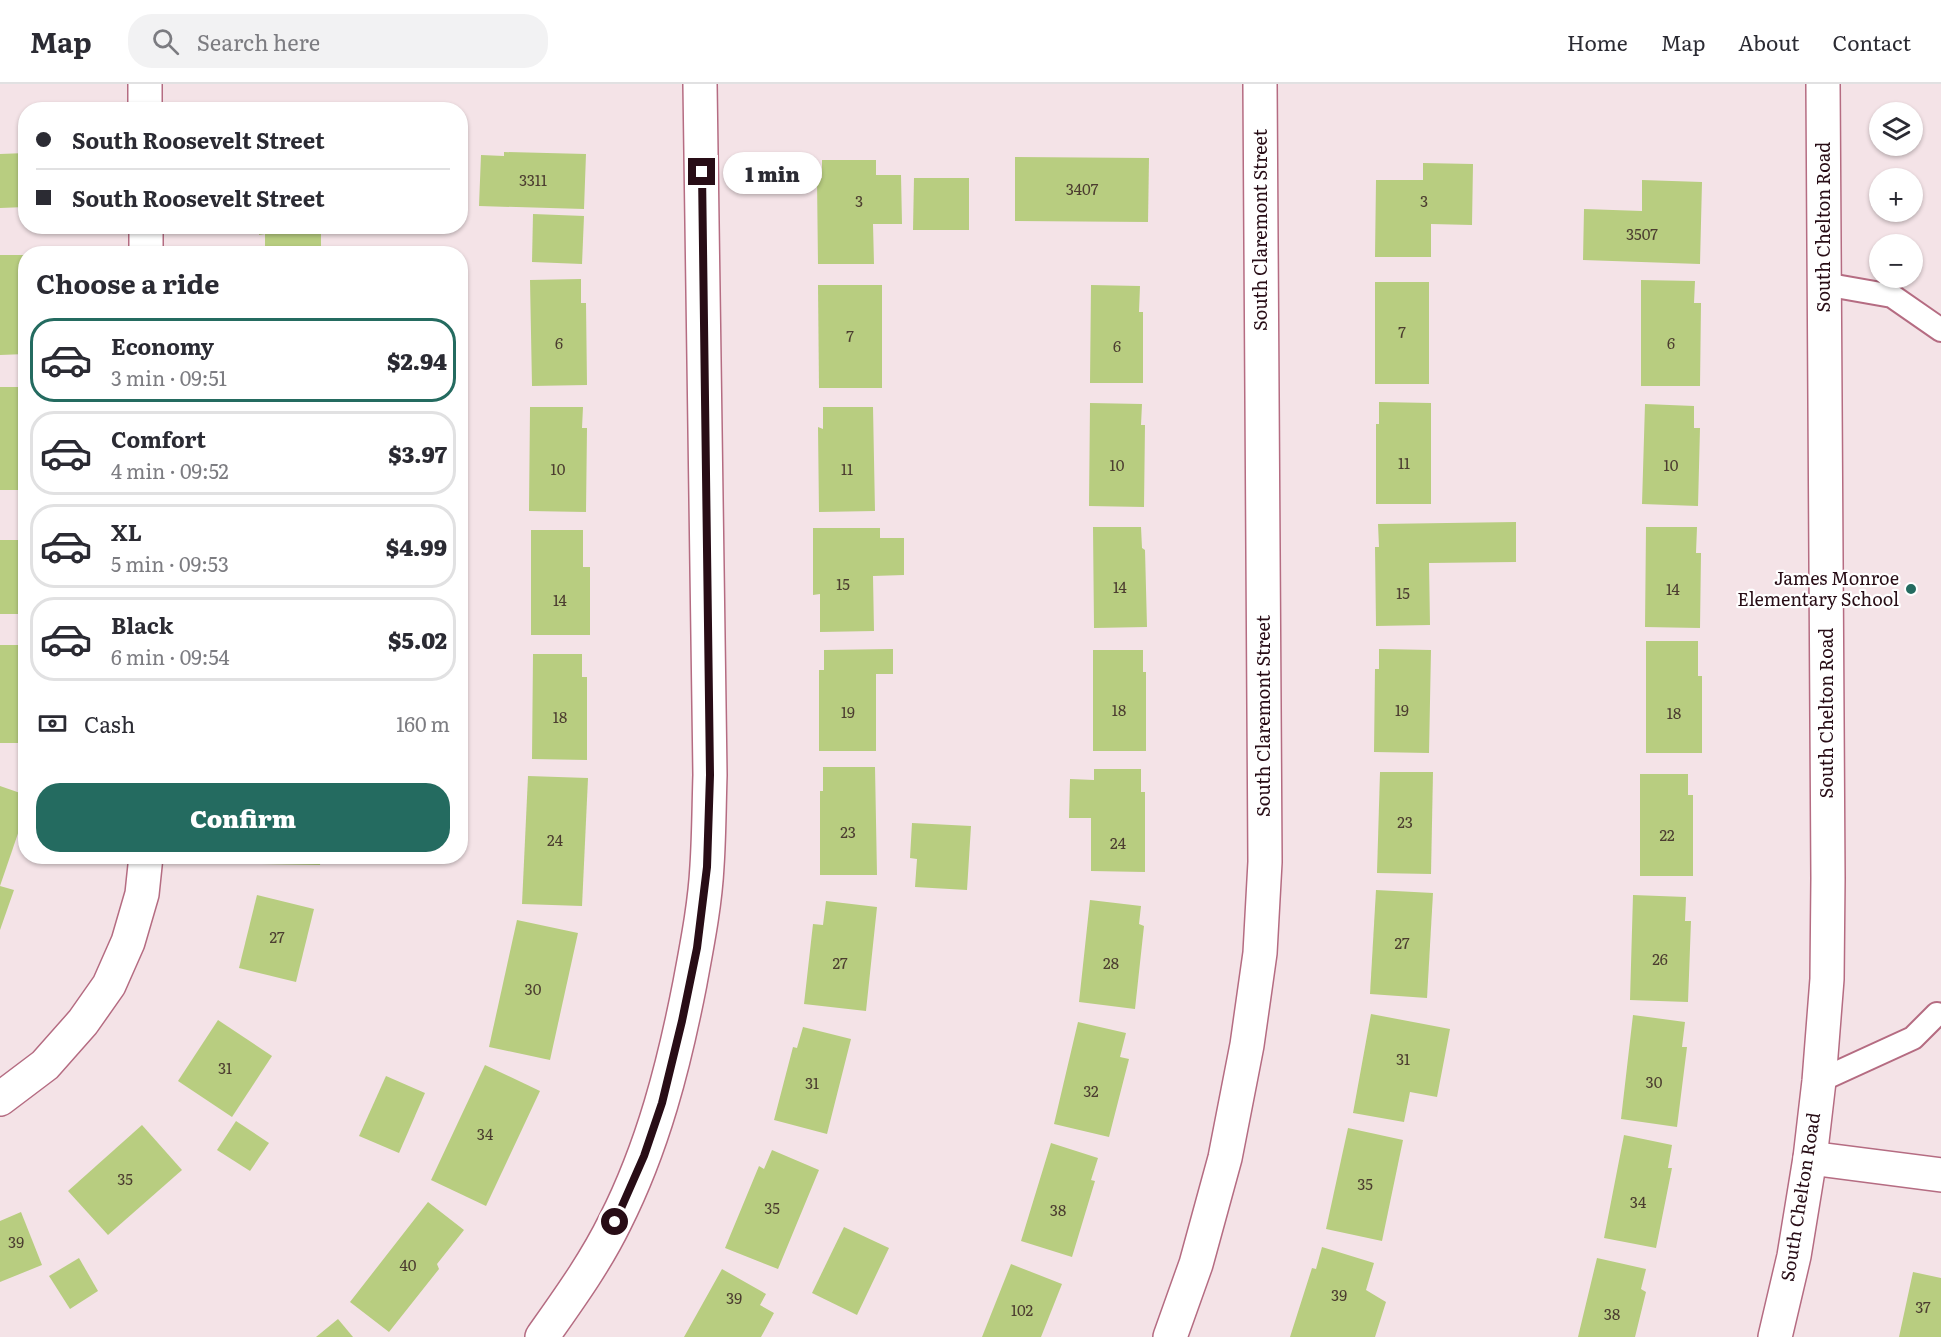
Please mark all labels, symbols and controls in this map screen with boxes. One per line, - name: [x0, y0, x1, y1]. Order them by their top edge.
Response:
- search box: [128, 14, 548, 68]
- text: Map: [30, 20, 92, 62]
- icon: search: [149, 25, 182, 58]
- text: Search here: [197, 25, 320, 58]
- text: Home: [1567, 26, 1628, 57]
- text: Map: [1661, 26, 1705, 57]
- text: About: [1738, 26, 1800, 57]
- text: Contact: [1833, 26, 1911, 57]
- map controls: [1869, 102, 1923, 288]
- button: layers: [1869, 102, 1923, 156]
- text: South Roosevelt Street: [72, 123, 325, 156]
- street label: South Claremont Street: [1246, 128, 1273, 331]
- street label: South Chelton Road: [1809, 142, 1836, 312]
- callout: 1 min: [723, 151, 822, 193]
- route end: [688, 158, 715, 185]
- text: 1 min: [745, 158, 800, 188]
- house number: 3311: [519, 168, 547, 191]
- button: +: [1869, 168, 1923, 222]
- house number: 3407: [1066, 177, 1099, 200]
- text: South Roosevelt Street: [72, 181, 325, 214]
- house number: 3: [855, 189, 863, 212]
- house number: 3: [1420, 189, 1428, 212]
- house number: 3507: [1626, 222, 1658, 245]
- button: −: [1869, 234, 1923, 288]
- text: Choose a ride: [36, 262, 219, 302]
- house number: 7: [1398, 320, 1406, 343]
- house number: 7: [846, 324, 854, 347]
- text: Economy: [111, 329, 214, 362]
- house number: 6: [555, 331, 563, 354]
- house number: 6: [1667, 331, 1675, 354]
- icon: car: [39, 333, 93, 387]
- house number: 6: [1113, 334, 1121, 357]
- text: $2.94: [387, 344, 447, 377]
- text: 3 min · 09:51: [111, 362, 227, 392]
- text: Comfort: [111, 422, 206, 455]
- icon: car: [39, 426, 93, 480]
- text: $3.97: [388, 437, 447, 470]
- house number: 11: [1398, 451, 1410, 474]
- house number: 10: [1110, 453, 1125, 476]
- house number: 10: [1664, 453, 1679, 476]
- text: 4 min · 09:52: [111, 455, 229, 485]
- house number: 10: [551, 457, 566, 480]
- house number: 11: [841, 457, 853, 480]
- text: XL: [111, 515, 142, 548]
- icon: car: [39, 519, 93, 573]
- text: $4.99: [386, 530, 447, 563]
- text: 5 min · 09:53: [111, 548, 229, 578]
- place label: James Monroe Elementary School: [1737, 564, 1899, 612]
- house number: 15: [836, 572, 850, 595]
- house number: 14: [1113, 575, 1127, 598]
- house number: 14: [1666, 577, 1680, 600]
- house number: 15: [1396, 581, 1410, 604]
- marker: James Monroe Elementary School: [1904, 582, 1918, 596]
- house number: 14: [553, 588, 567, 611]
- text: Black: [111, 608, 173, 641]
- icon: car: [39, 612, 93, 666]
- street label: South Claremont Street: [1249, 614, 1276, 817]
- text: $5.02: [388, 623, 447, 656]
- street label: South Chelton Road: [1812, 628, 1839, 798]
- text: 6 min · 09:54: [111, 641, 230, 671]
- house number: 18: [1112, 698, 1126, 721]
- house number: 19: [1395, 698, 1409, 721]
- house number: 19: [841, 700, 855, 723]
- house number: 18: [1667, 701, 1681, 724]
- house number: 18: [553, 705, 567, 728]
- icon: cash: [36, 707, 69, 740]
- text: Cash: [84, 707, 135, 740]
- text: 160 m: [396, 708, 450, 738]
- button: Confirm: [36, 783, 450, 852]
- house number: 23: [1397, 810, 1413, 833]
- house number: 23: [840, 820, 856, 843]
- house number: 22: [1659, 823, 1675, 846]
- house number: 24: [547, 828, 563, 851]
- house number: 24: [1110, 831, 1126, 854]
- house number: 27: [269, 925, 285, 948]
- house number: 27: [1394, 931, 1410, 954]
- house number: 26: [1652, 947, 1668, 970]
- house number: 27: [832, 951, 848, 974]
- house number: 28: [1103, 951, 1119, 974]
- house number: 30: [525, 977, 542, 1000]
- house number: 31: [1396, 1047, 1410, 1070]
- house number: 31: [218, 1056, 232, 1079]
- house number: 30: [1646, 1070, 1663, 1093]
- house number: 31: [805, 1071, 819, 1094]
- house number: 32: [1083, 1079, 1099, 1102]
- street label: South Chelton Road: [1773, 1110, 1826, 1283]
- house number: 34: [477, 1122, 493, 1145]
- house number: 35: [117, 1167, 133, 1190]
- house number: 35: [1357, 1172, 1373, 1195]
- house number: 34: [1630, 1190, 1646, 1213]
- house number: 35: [764, 1196, 780, 1219]
- house number: 38: [1050, 1198, 1066, 1221]
- route start: [601, 1208, 628, 1235]
- house number: 39: [8, 1230, 24, 1253]
- house number: 40: [400, 1253, 417, 1276]
- house number: 39: [1331, 1283, 1347, 1306]
- house number: 39: [726, 1286, 742, 1309]
- house number: 37: [1915, 1295, 1931, 1318]
- house number: 102: [1011, 1298, 1034, 1321]
- house number: 38: [1604, 1302, 1620, 1325]

